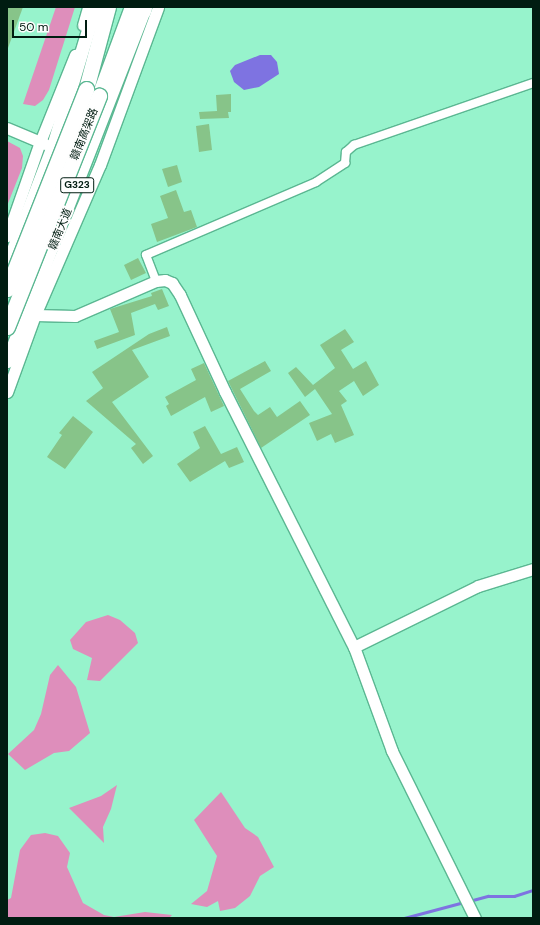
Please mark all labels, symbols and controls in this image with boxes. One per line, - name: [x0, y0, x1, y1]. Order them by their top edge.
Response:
- scale bar: [14, 12, 89, 38]
- text: 50 m: [19, 19, 48, 35]
- street label: 赣南高架路: [68, 106, 100, 162]
- road number: G323: [60, 177, 94, 193]
- street label: 赣南大道: [46, 206, 74, 252]

